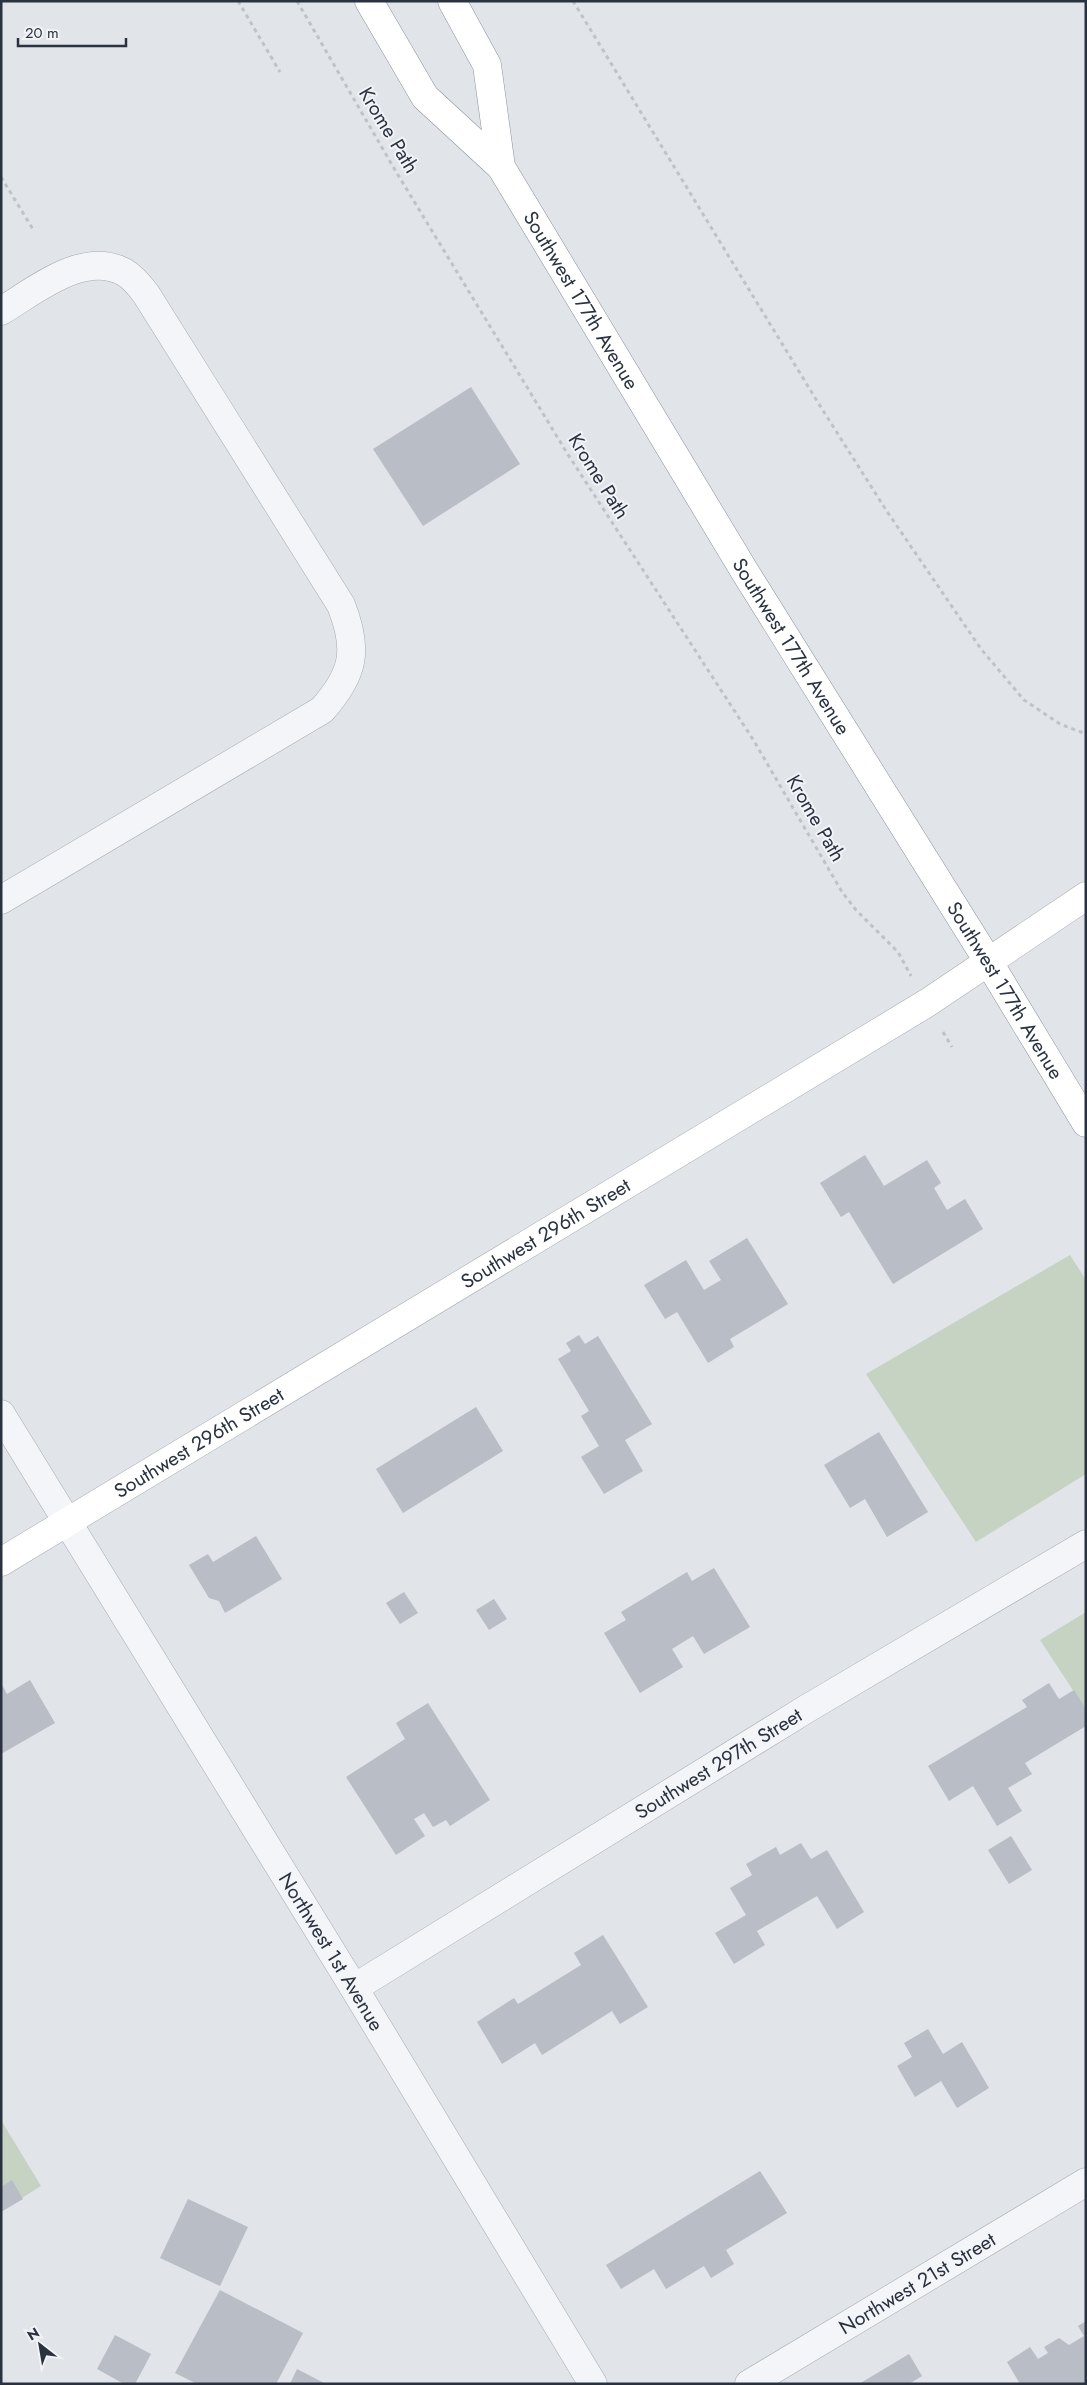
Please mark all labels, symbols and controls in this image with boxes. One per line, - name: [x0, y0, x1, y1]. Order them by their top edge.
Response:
- scale bar: [18, 15, 125, 47]
- text: 20 m: [25, 22, 59, 44]
- street label: Krome Path: [351, 82, 426, 179]
- street label: Southwest 177th Avenue: [516, 206, 646, 395]
- street label: Krome Path: [561, 428, 636, 525]
- street label: Southwest 177th Avenue: [725, 553, 857, 741]
- street label: Krome Path: [779, 769, 852, 867]
- street label: Southwest 177th Avenue: [939, 896, 1070, 1085]
- street label: Southwest 296th Street: [455, 1171, 636, 1296]
- street label: Southwest 296th Street: [109, 1380, 290, 1506]
- street label: Southwest 297th Street: [629, 1701, 808, 1826]
- street label: Northwest 1st Avenue: [271, 1867, 391, 2037]
- street label: Northwest 21st Street: [834, 2225, 1001, 2342]
- north arrow: [15, 2320, 65, 2370]
- text: N: [23, 2322, 43, 2345]

